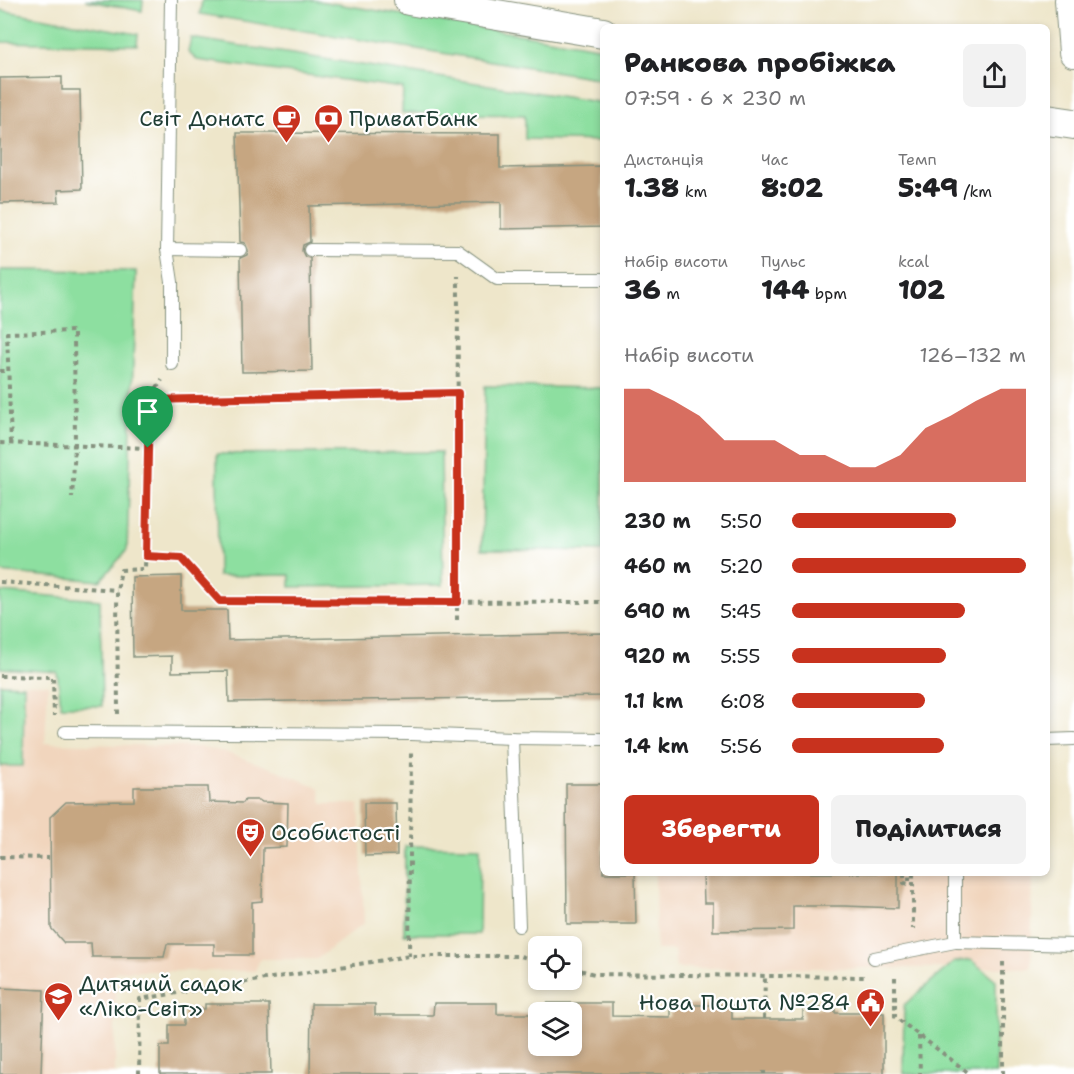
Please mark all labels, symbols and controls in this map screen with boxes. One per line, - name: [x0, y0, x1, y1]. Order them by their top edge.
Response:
- text: Ранкова пробіжка: [624, 44, 896, 81]
- button: share: [963, 44, 1026, 107]
- text: 07:59 · 6 × 230 m: [624, 85, 806, 111]
- cafe icon: Світ Донатс: [270, 102, 302, 144]
- bank icon: ПриватБанк: [312, 102, 344, 144]
- place label: Світ Донатс: [139, 104, 265, 133]
- place label: ПриватБанк: [349, 104, 478, 133]
- text: Дистанція: [624, 149, 704, 170]
- text: Час: [761, 149, 789, 170]
- text: Темп: [898, 149, 937, 170]
- text: 1.38: [624, 170, 679, 205]
- text: 8:02: [761, 170, 823, 205]
- text: 5:49: [898, 170, 958, 205]
- text: km: [679, 181, 707, 202]
- text: /km: [958, 181, 992, 202]
- text: Набір висоти: [624, 251, 728, 272]
- text: Пульс: [761, 251, 806, 272]
- text: kcal: [898, 251, 929, 272]
- text: 36: [624, 272, 661, 307]
- text: 144: [761, 272, 809, 307]
- text: 102: [898, 272, 945, 307]
- text: m: [661, 283, 680, 304]
- text: bpm: [809, 283, 847, 304]
- text: Набір висоти: [624, 342, 754, 368]
- text: 126–132 m: [919, 342, 1026, 368]
- pin: [122, 386, 173, 448]
- icon: arrive: [131, 395, 164, 428]
- text: 230 m: [624, 508, 691, 534]
- text: 5:50: [720, 508, 763, 534]
- text: 460 m: [624, 553, 691, 579]
- text: 5:20: [720, 553, 763, 579]
- text: 690 m: [624, 598, 690, 624]
- text: 5:45: [720, 598, 761, 624]
- text: 920 m: [624, 643, 690, 669]
- text: 5:55: [720, 643, 760, 669]
- text: 1.1 km: [624, 688, 683, 714]
- text: 6:08: [720, 688, 766, 714]
- text: 1.4 km: [624, 733, 689, 759]
- text: 5:56: [720, 733, 763, 759]
- button: Зберегти: [624, 795, 819, 864]
- button: Поділитися: [831, 795, 1026, 864]
- theatre icon: Особистості: [234, 816, 266, 858]
- place label: Особистості: [271, 818, 400, 847]
- map controls: [528, 936, 582, 1056]
- button: locate: [528, 936, 582, 990]
- place label: Дитячий садок «Ліко-Світ»: [79, 969, 243, 1023]
- school or university icon: Дитячий садок «Ліко-Світ»: [42, 980, 74, 1022]
- public building icon: Нова Пошта №284: [855, 986, 887, 1028]
- place label: Нова Пошта №284: [639, 988, 850, 1017]
- button: layers: [528, 1002, 582, 1056]

